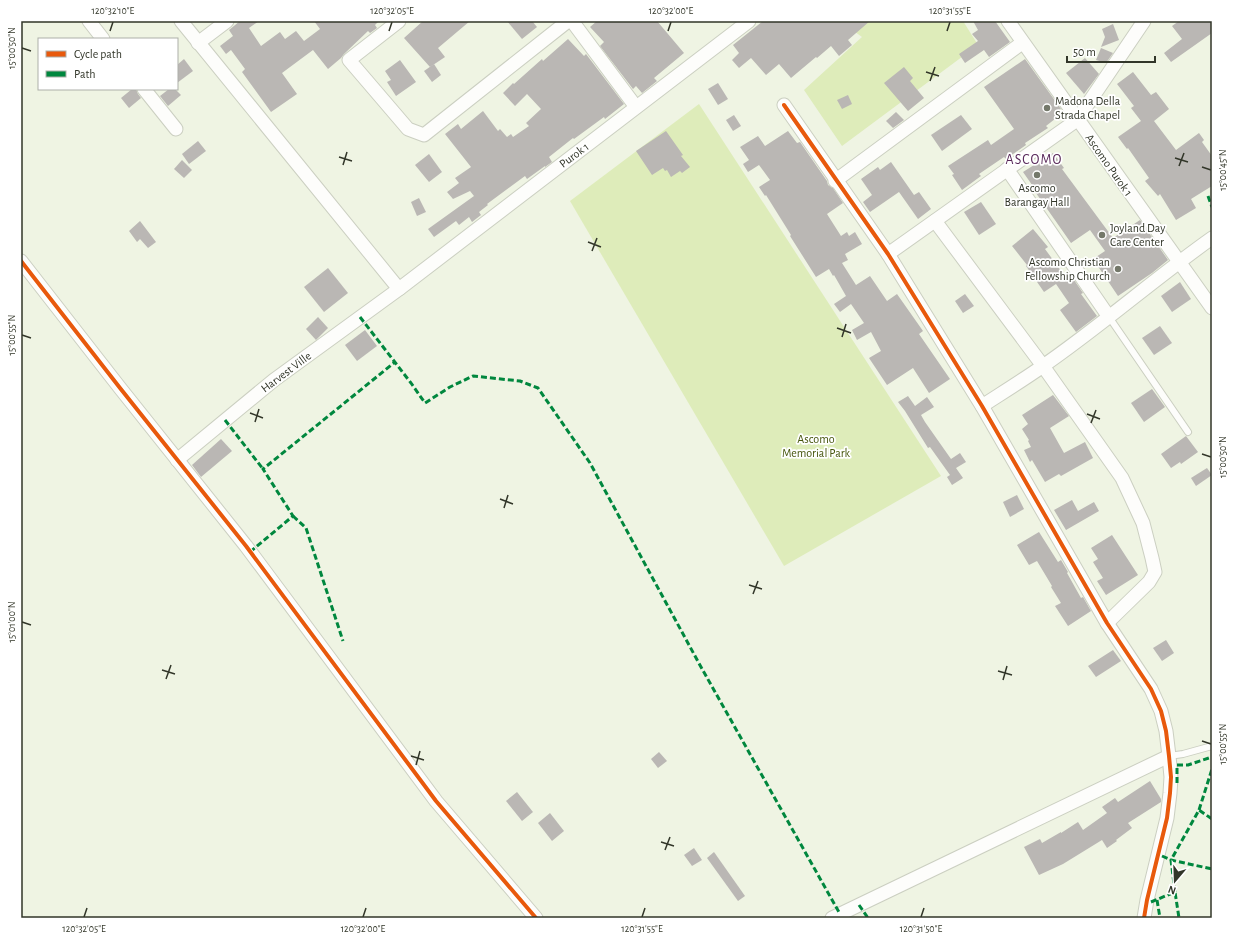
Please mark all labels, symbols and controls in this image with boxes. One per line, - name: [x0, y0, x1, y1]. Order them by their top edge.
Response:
- text: 120°32'10"E: [92, 6, 135, 16]
- text: 120°32'05"E: [370, 6, 414, 16]
- text: 120°32'00"E: [649, 6, 694, 16]
- text: 120°31'55"E: [929, 6, 971, 16]
- text: 15°00'50"N: [7, 27, 17, 69]
- legend: [38, 38, 178, 90]
- scale bar: [1067, 38, 1155, 64]
- text: 50 m: [1073, 46, 1096, 58]
- text: Cycle path: [74, 48, 122, 61]
- text: Path: [74, 68, 96, 80]
- place label: Madona Della Strada Chapel: [1055, 95, 1121, 121]
- marker: Madona Della Strada Chapel: [1042, 103, 1052, 113]
- street label: Ascomo Purok 1: [1083, 132, 1135, 198]
- street label: Purok 1: [557, 140, 591, 170]
- text: 15°00'45"N: [1218, 149, 1228, 191]
- district label: ASCOMO: [1006, 153, 1062, 167]
- marker: Ascomo Barangay Hall: [1032, 170, 1042, 180]
- place label: Ascomo Barangay Hall: [1005, 182, 1069, 209]
- place label: Joyland Day Care Center: [1110, 222, 1165, 248]
- marker: Joyland Day Care Center: [1097, 230, 1107, 240]
- place label: Ascomo Christian Fellowship Church: [1025, 256, 1110, 282]
- marker: Ascomo Christian Fellowship Church: [1113, 264, 1123, 274]
- text: 15°00'55"N: [7, 315, 17, 355]
- street label: Harvest Ville: [259, 349, 313, 395]
- park label: Ascomo Memorial Park: [782, 433, 851, 459]
- text: 15°00'50"N: [1218, 436, 1228, 478]
- text: 15°01'00"N: [7, 601, 17, 643]
- text: 15°00'55"N: [1218, 724, 1228, 764]
- north arrow: [1155, 861, 1195, 901]
- text: N: [1166, 884, 1177, 896]
- text: 120°32'05"E: [62, 924, 106, 934]
- text: 120°32'00"E: [341, 924, 386, 934]
- text: 120°31'55"E: [621, 924, 663, 934]
- text: 120°31'50"E: [900, 924, 942, 934]

